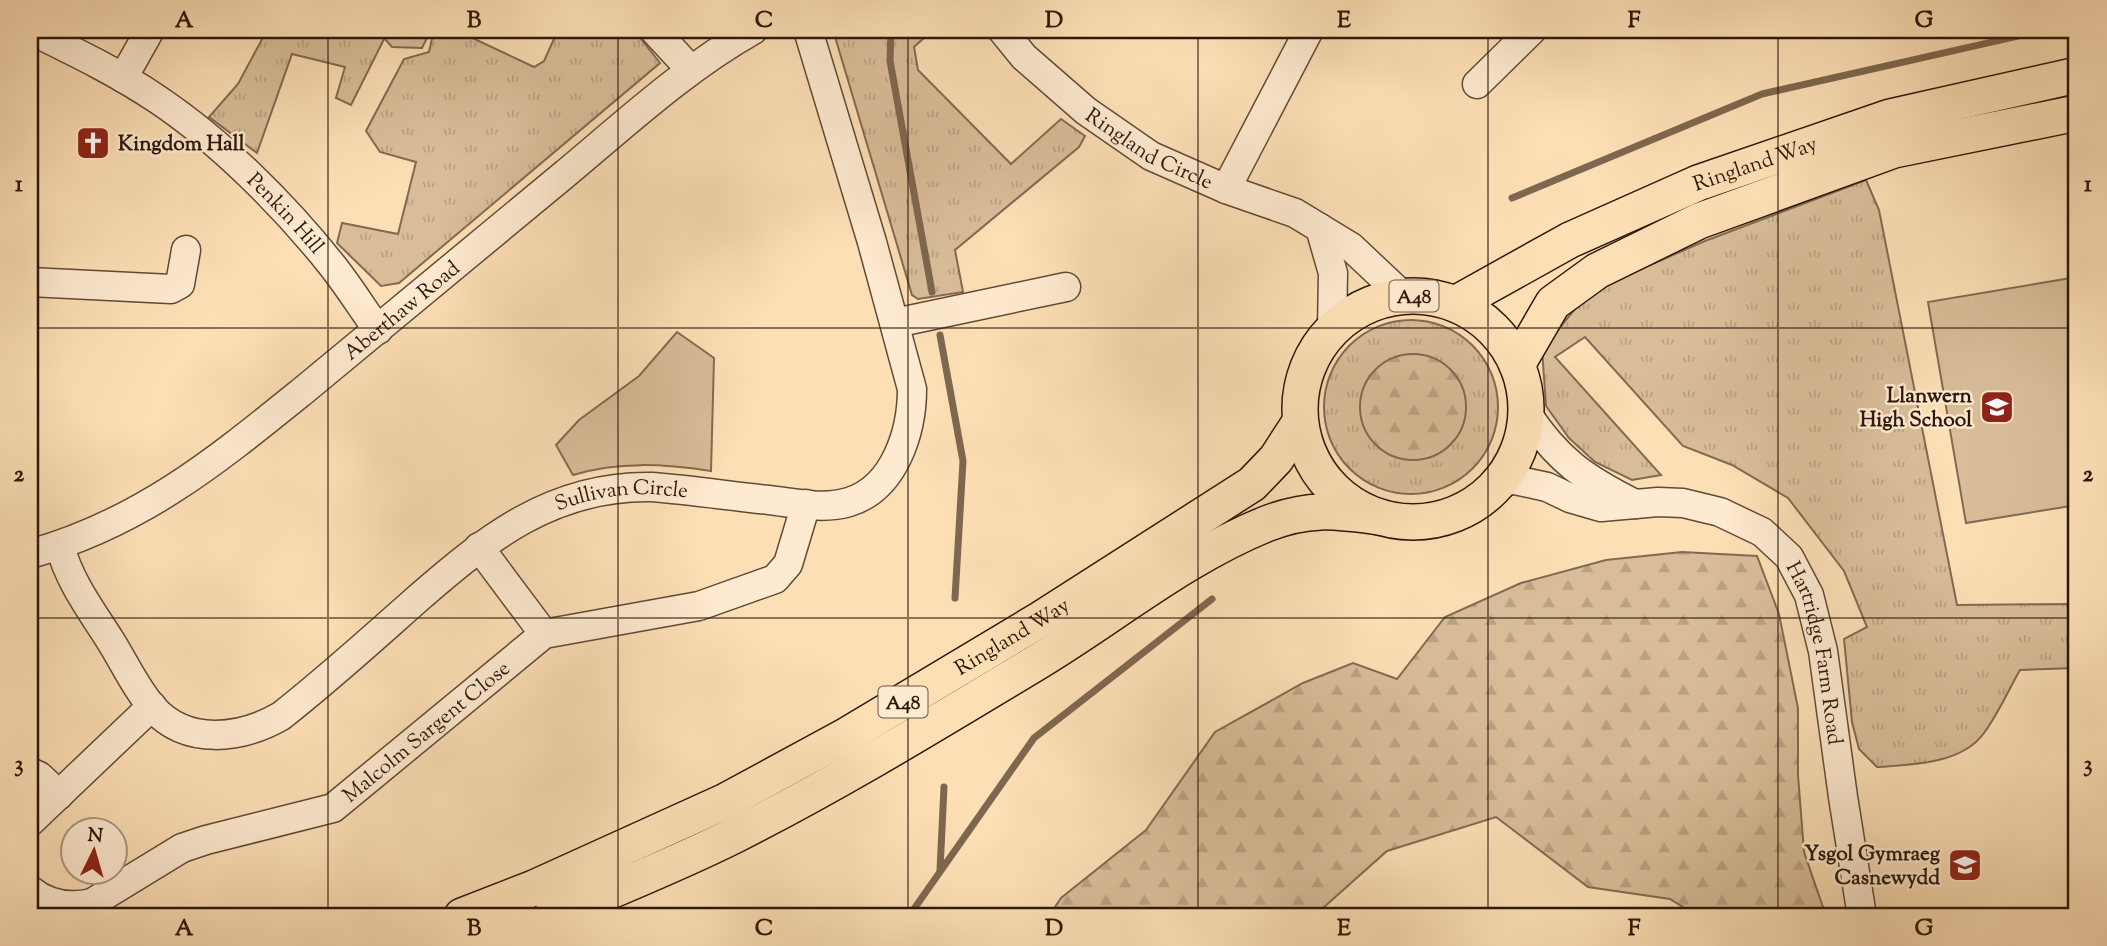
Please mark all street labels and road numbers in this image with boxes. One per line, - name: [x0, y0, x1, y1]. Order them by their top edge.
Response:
- street label: Ringland Circle: [1078, 102, 1217, 198]
- street label: Ringland Way: [1690, 130, 1822, 201]
- street label: Penkin Hill: [239, 167, 330, 262]
- street label: Aberthaw Road: [338, 255, 467, 368]
- road number: A48: [1390, 280, 1438, 312]
- street label: Sullivan Circle: [551, 474, 690, 520]
- street label: Hartridge Farm Road: [1777, 557, 1849, 747]
- street label: Ringland Way: [950, 591, 1077, 684]
- street label: Malcolm Sargent Close: [337, 655, 517, 811]
- road number: A48: [878, 687, 928, 718]

